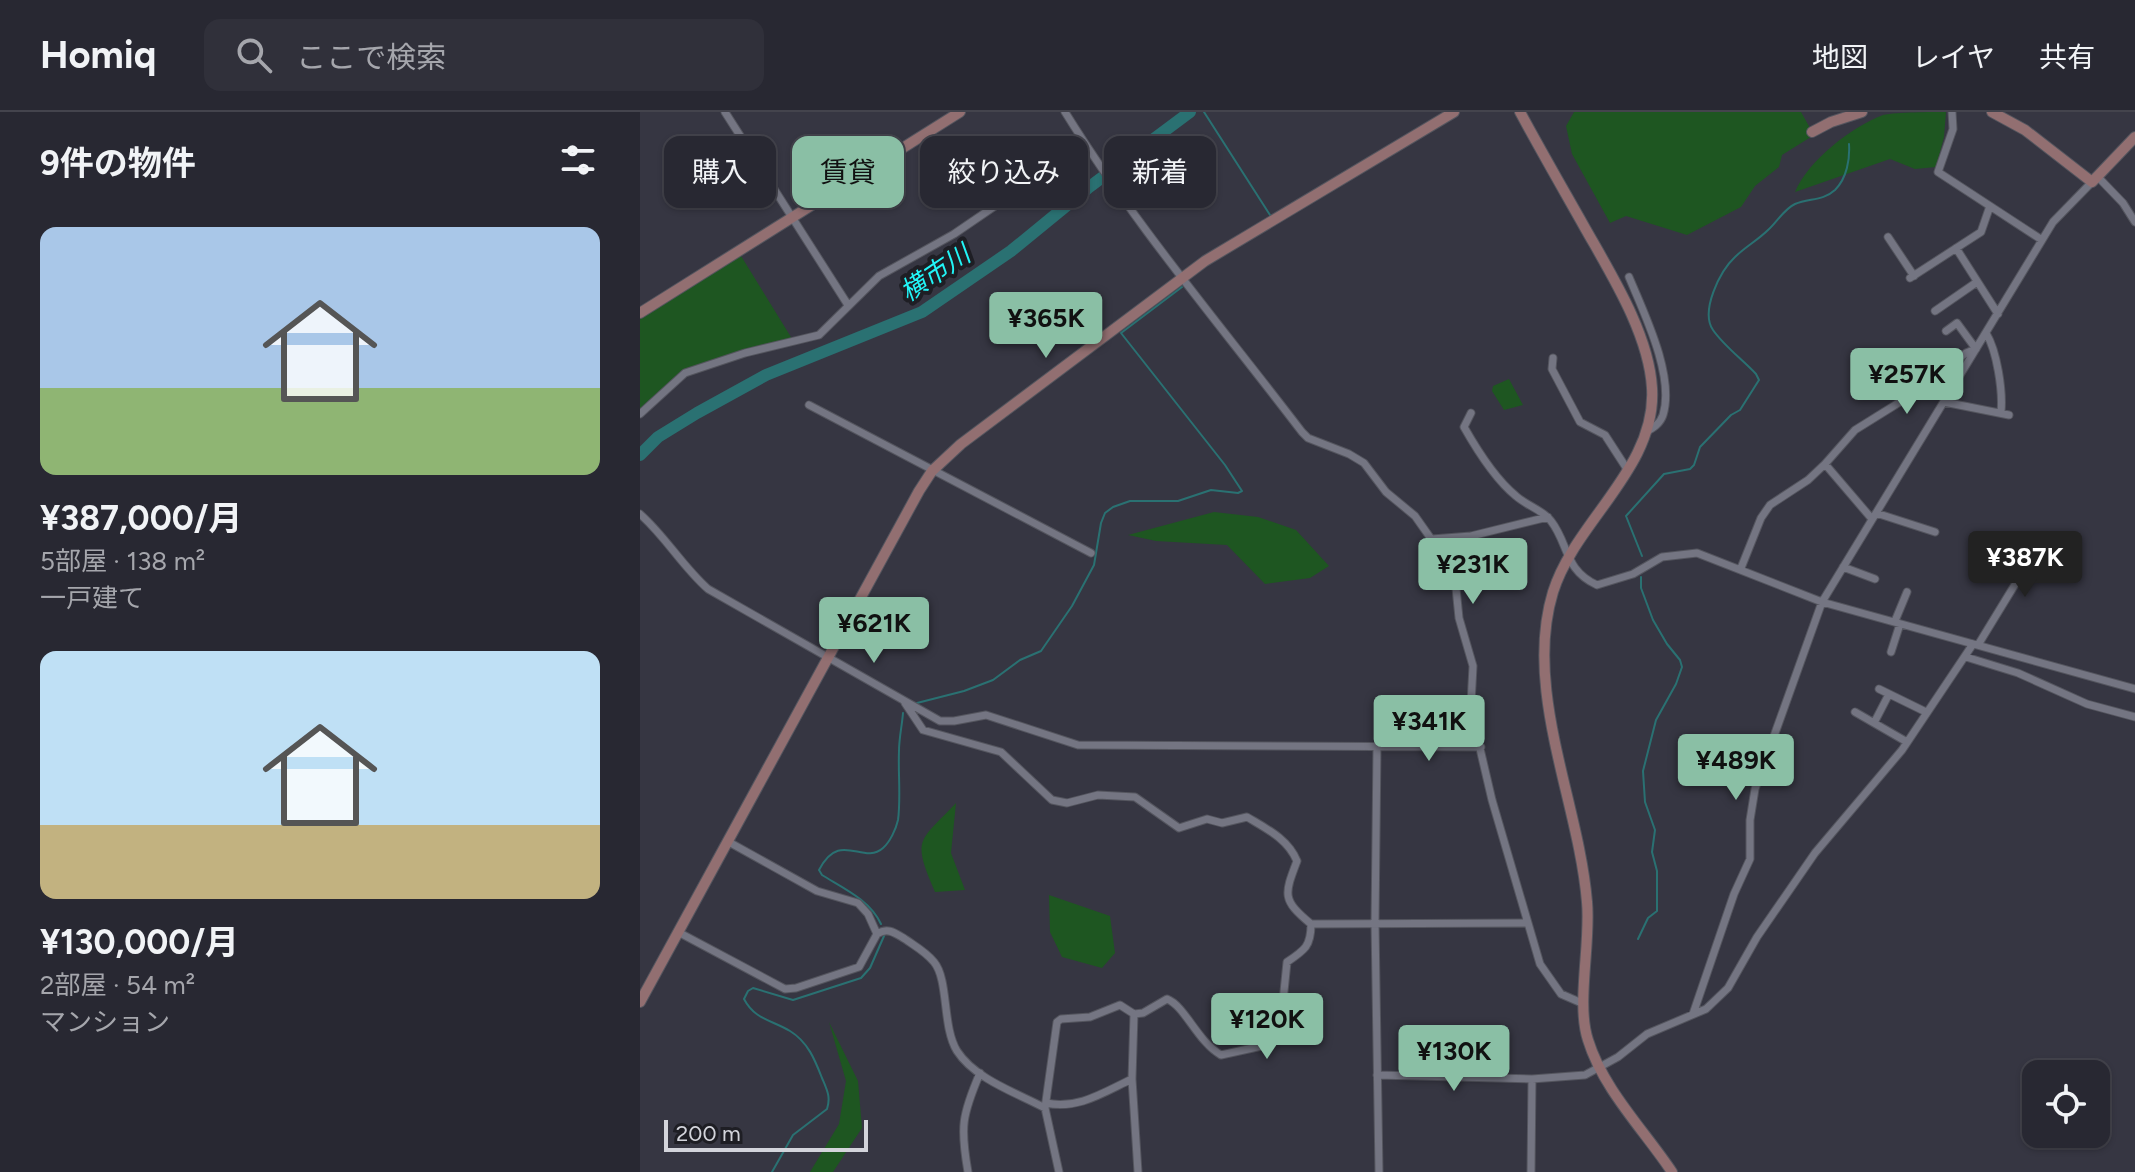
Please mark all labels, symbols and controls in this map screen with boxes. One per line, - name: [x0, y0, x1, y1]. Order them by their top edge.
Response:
- search box: [204, 19, 764, 91]
- text: Homiq: [40, 32, 156, 78]
- icon: search: [232, 33, 276, 77]
- text: ここで検索: [296, 39, 446, 76]
- text: 地図: [1812, 40, 1868, 74]
- text: レイヤ: [1912, 40, 1995, 74]
- text: 共有: [2039, 40, 2095, 74]
- chip: 購入: [664, 136, 776, 208]
- chip: 賃貸: [792, 136, 904, 208]
- chip: 絞り込み: [920, 136, 1088, 208]
- chip: 新着: [1104, 136, 1216, 208]
- icon: filters: [556, 138, 600, 182]
- text: 9件の物件: [40, 143, 196, 184]
- water label: 横市川: [894, 236, 979, 308]
- icon: home: [248, 279, 392, 423]
- pin: ¥365K: [990, 292, 1102, 360]
- text: ¥365K: [1007, 302, 1085, 334]
- pin: ¥257K: [1851, 348, 1963, 416]
- text: ¥257K: [1868, 358, 1946, 390]
- text: ¥387,000/月: [40, 498, 242, 539]
- pin: ¥387K: [1969, 531, 2081, 599]
- pin: ¥231K: [1417, 538, 1529, 606]
- text: ¥387K: [1986, 541, 2064, 573]
- text: 5部屋 · 138 m²: [40, 545, 205, 577]
- text: ¥231K: [1436, 548, 1510, 580]
- text: 一戸建て: [40, 582, 144, 614]
- pin: ¥621K: [818, 597, 930, 665]
- text: ¥621K: [837, 607, 911, 639]
- pin: ¥341K: [1373, 695, 1485, 763]
- icon: home: [248, 703, 392, 847]
- text: ¥341K: [1392, 705, 1466, 737]
- pin: ¥489K: [1680, 734, 1792, 802]
- text: ¥489K: [1696, 744, 1776, 776]
- text: ¥130,000/月: [40, 922, 239, 963]
- text: 2部屋 · 54 m²: [40, 969, 195, 1001]
- pin: ¥120K: [1211, 993, 1323, 1061]
- text: ¥120K: [1229, 1003, 1305, 1035]
- text: マンション: [40, 1006, 170, 1038]
- pin: ¥130K: [1398, 1025, 1510, 1093]
- text: ¥130K: [1416, 1035, 1492, 1067]
- map controls: [2022, 1060, 2110, 1148]
- button: locate: [2022, 1060, 2110, 1148]
- scale bar: [664, 1116, 868, 1152]
- text: 200 m: [676, 1120, 741, 1147]

